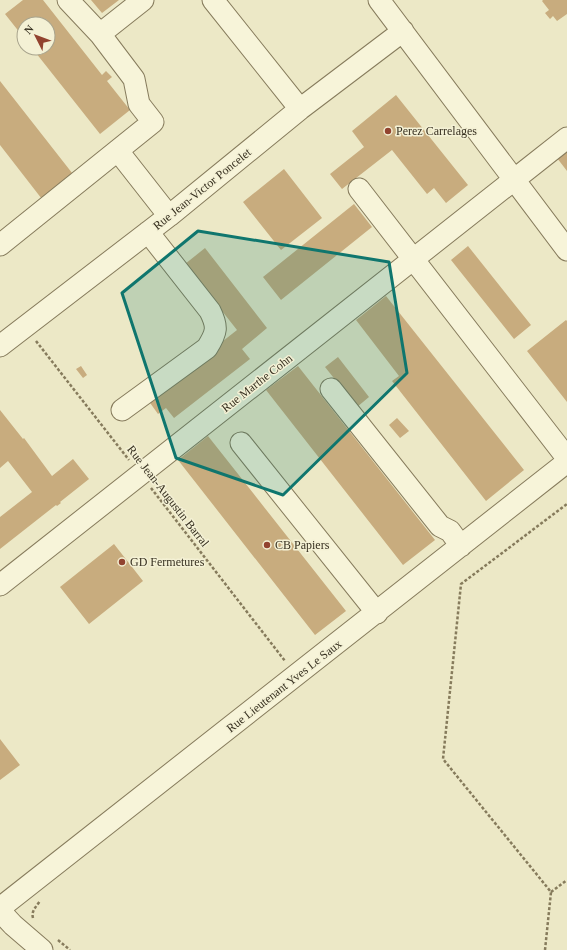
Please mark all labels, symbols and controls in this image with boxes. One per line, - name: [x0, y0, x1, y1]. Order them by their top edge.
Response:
- north arrow: [16, 16, 56, 56]
- text: N: [21, 22, 36, 36]
- place label: Perez Carrelages: [396, 124, 477, 138]
- marker: Perez Carrelages: [383, 126, 393, 136]
- street label: Rue Jean-Victor Poncelet: [150, 145, 254, 233]
- street label: Rue Marthe Cohn: [219, 351, 295, 415]
- street label: Rue Jean-Augustin Barral: [124, 443, 212, 550]
- place label: CB Papiers: [275, 538, 330, 552]
- marker: CB Papiers: [262, 540, 272, 550]
- place label: GD Fermetures: [130, 555, 205, 569]
- marker: GD Fermetures: [117, 557, 127, 567]
- street label: Rue Lieutenant Yves Le Saux: [224, 637, 344, 735]

